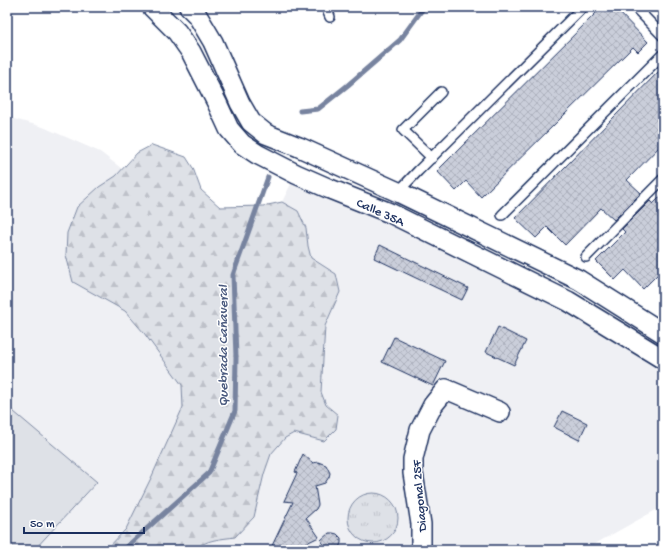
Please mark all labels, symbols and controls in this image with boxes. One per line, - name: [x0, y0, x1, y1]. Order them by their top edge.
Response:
- street label: Calle 35A: [354, 196, 408, 231]
- water label: Quebrada Cañaveral: [216, 284, 233, 407]
- street label: Diagonal 25F: [410, 458, 431, 533]
- scale bar: [24, 509, 144, 535]
- text: 50 m: [30, 518, 55, 532]

